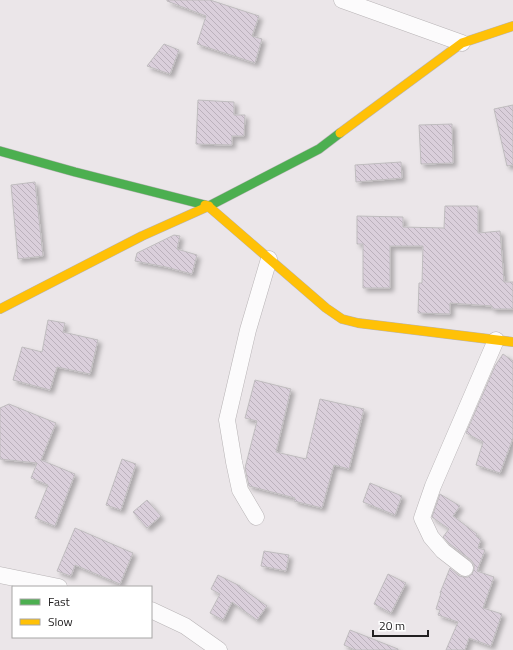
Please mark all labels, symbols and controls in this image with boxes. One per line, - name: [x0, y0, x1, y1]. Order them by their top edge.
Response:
- legend: [12, 586, 152, 638]
- text: Fast: [48, 592, 71, 611]
- text: Slow: [48, 612, 73, 631]
- scale bar: [373, 612, 428, 638]
- text: 20 m: [379, 616, 405, 635]

